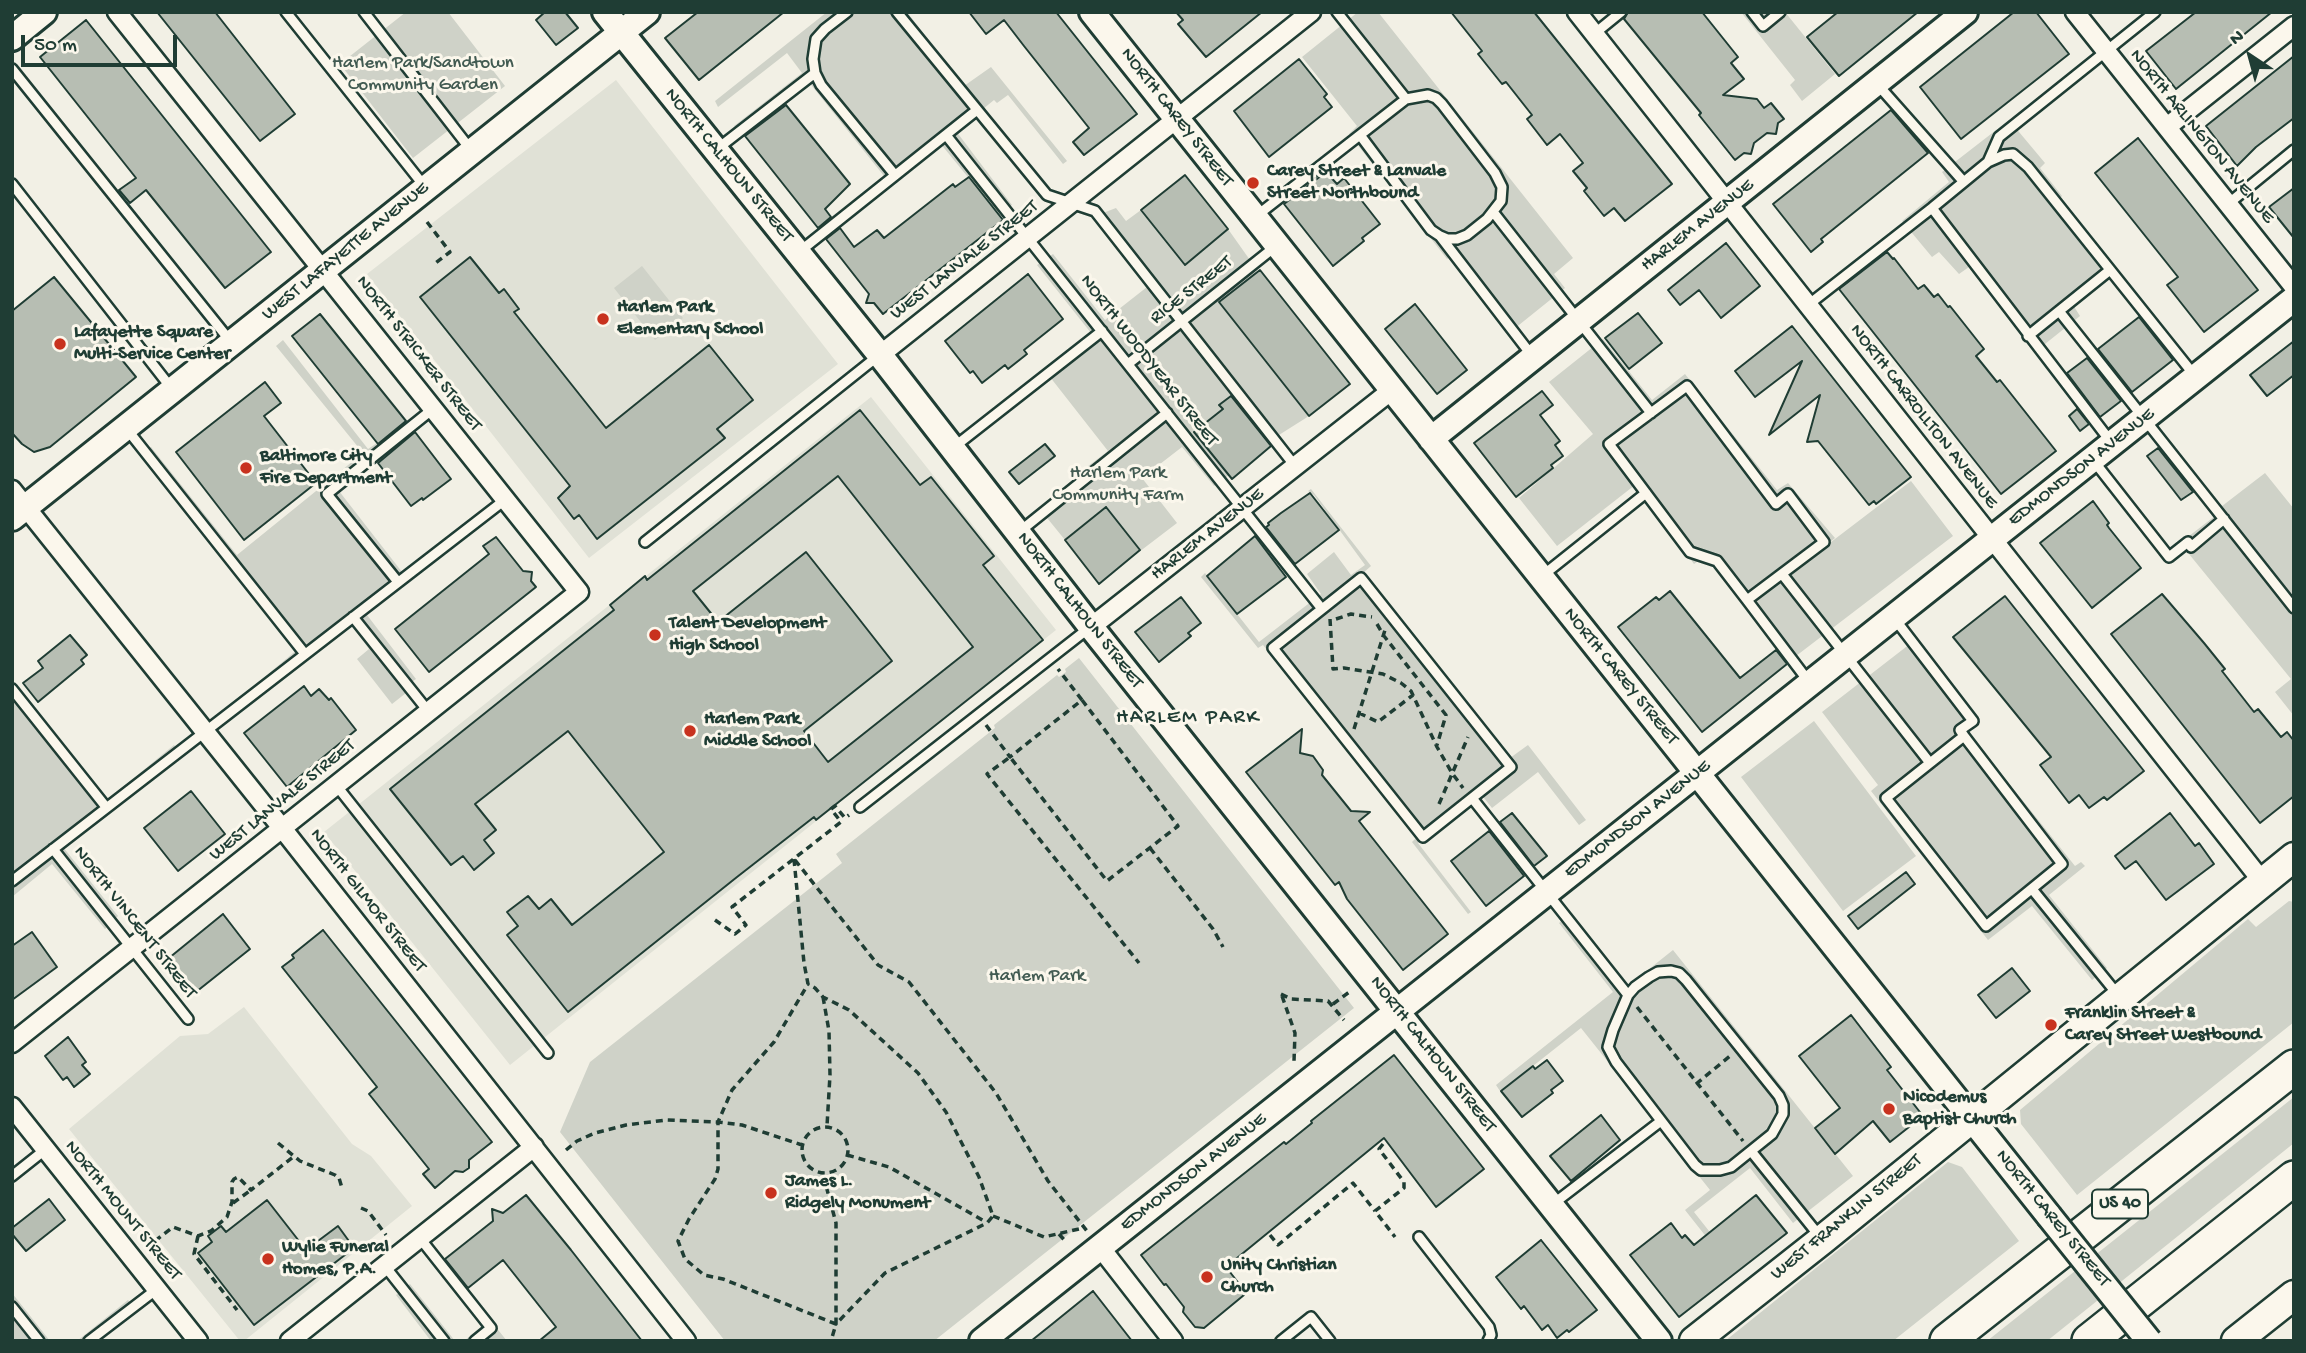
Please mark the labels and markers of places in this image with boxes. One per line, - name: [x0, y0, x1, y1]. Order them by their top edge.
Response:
- place label: Carey Street & Lanvale Street Northbound: [1267, 161, 1446, 205]
- marker: Carey Street & Lanvale Street Northbound: [1245, 175, 1261, 191]
- place label: Harlem Park Elementary School: [617, 297, 763, 341]
- marker: Harlem Park Elementary School: [595, 311, 611, 327]
- place label: Lafayette Square Multi-Service Center: [74, 322, 230, 366]
- marker: Lafayette Square Multi-Service Center: [52, 336, 68, 352]
- place label: Baltimore City Fire Department: [260, 446, 392, 490]
- marker: Baltimore City Fire Department: [238, 460, 254, 476]
- place label: Talent Development High School: [669, 613, 826, 657]
- marker: Talent Development High School: [647, 627, 663, 643]
- place label: Harlem Park Middle School: [704, 709, 811, 753]
- marker: Harlem Park Middle School: [682, 723, 698, 739]
- place label: Franklin Street & Carey Street Westbound: [2065, 1003, 2261, 1047]
- marker: Franklin Street & Carey Street Westbound: [2043, 1017, 2059, 1033]
- place label: Nicodemus Baptist Church: [1903, 1087, 2017, 1131]
- marker: Nicodemus Baptist Church: [1881, 1101, 1897, 1117]
- place label: James L. Ridgely Monument: [785, 1171, 930, 1215]
- marker: James L. Ridgely Monument: [763, 1185, 779, 1201]
- place label: Wylie Funeral Homes, P.A.: [282, 1237, 389, 1281]
- marker: Wylie Funeral Homes, P.A.: [260, 1251, 276, 1267]
- place label: Unity Christian Church: [1221, 1255, 1337, 1299]
- marker: Unity Christian Church: [1199, 1269, 1215, 1285]

